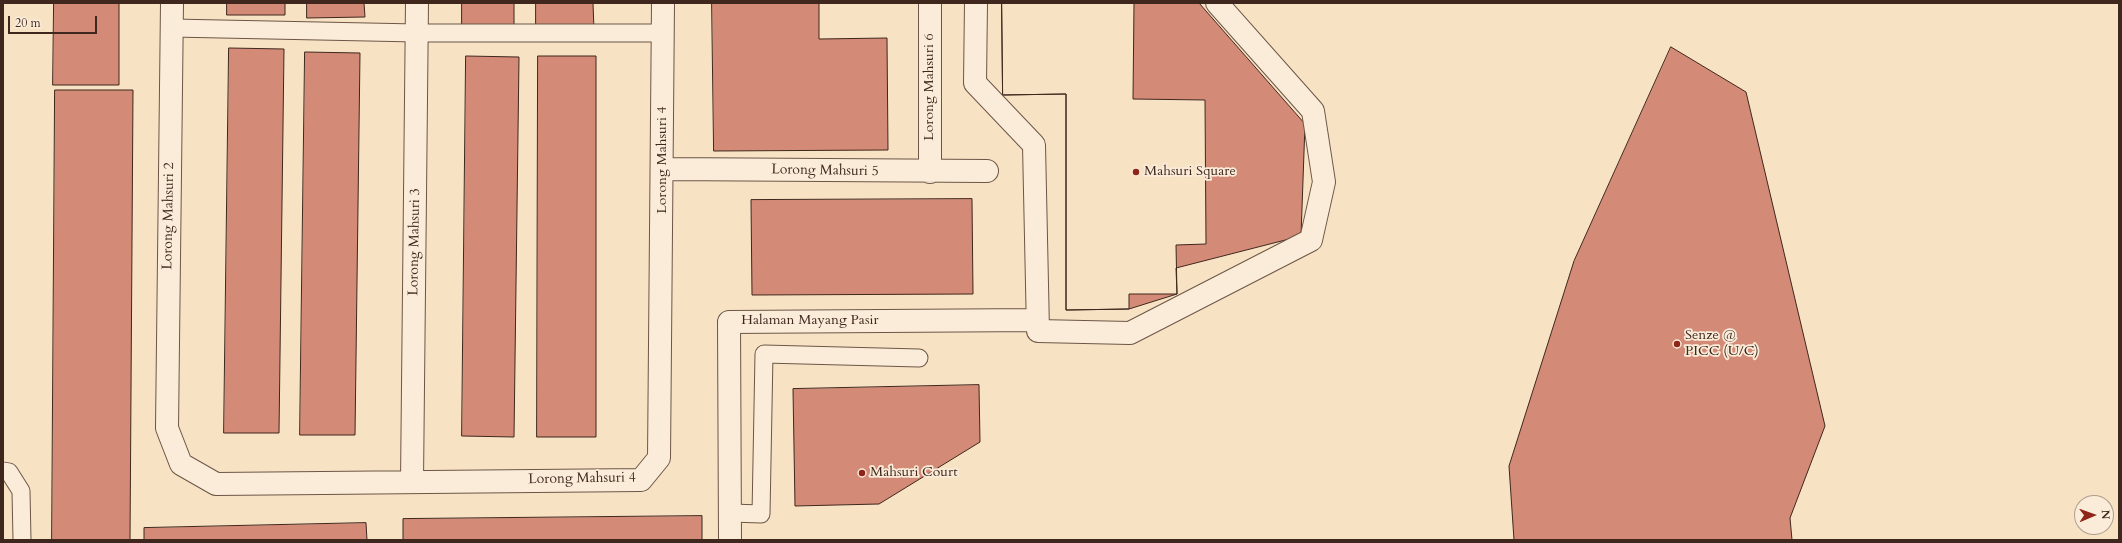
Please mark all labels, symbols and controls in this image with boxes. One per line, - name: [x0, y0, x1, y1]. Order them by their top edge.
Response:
- scale bar: [10, 8, 99, 34]
- text: 20 m: [15, 15, 41, 31]
- street label: Lorong Mahsuri 6: [922, 33, 938, 141]
- street label: Lorong Mahsuri 4: [655, 106, 671, 214]
- street label: Lorong Mahsuri 2: [160, 162, 178, 270]
- street label: Lorong Mahsuri 5: [771, 162, 879, 180]
- place label: Mahsuri Square: [1144, 164, 1236, 180]
- marker: Mahsuri Square: [1131, 167, 1141, 177]
- street label: Lorong Mahsuri 3: [406, 188, 424, 296]
- street label: Halaman Mayang Pasir: [741, 313, 879, 329]
- place label: Senze @ PICC (U/C): [1685, 328, 1759, 360]
- marker: Senze @ PICC (U/C): [1672, 339, 1682, 349]
- place label: Mahsuri Court: [870, 465, 958, 481]
- marker: Mahsuri Court: [857, 468, 867, 478]
- street label: Lorong Mahsuri 4: [528, 470, 636, 488]
- north arrow: [2074, 495, 2114, 535]
- text: N: [2098, 510, 2113, 520]

